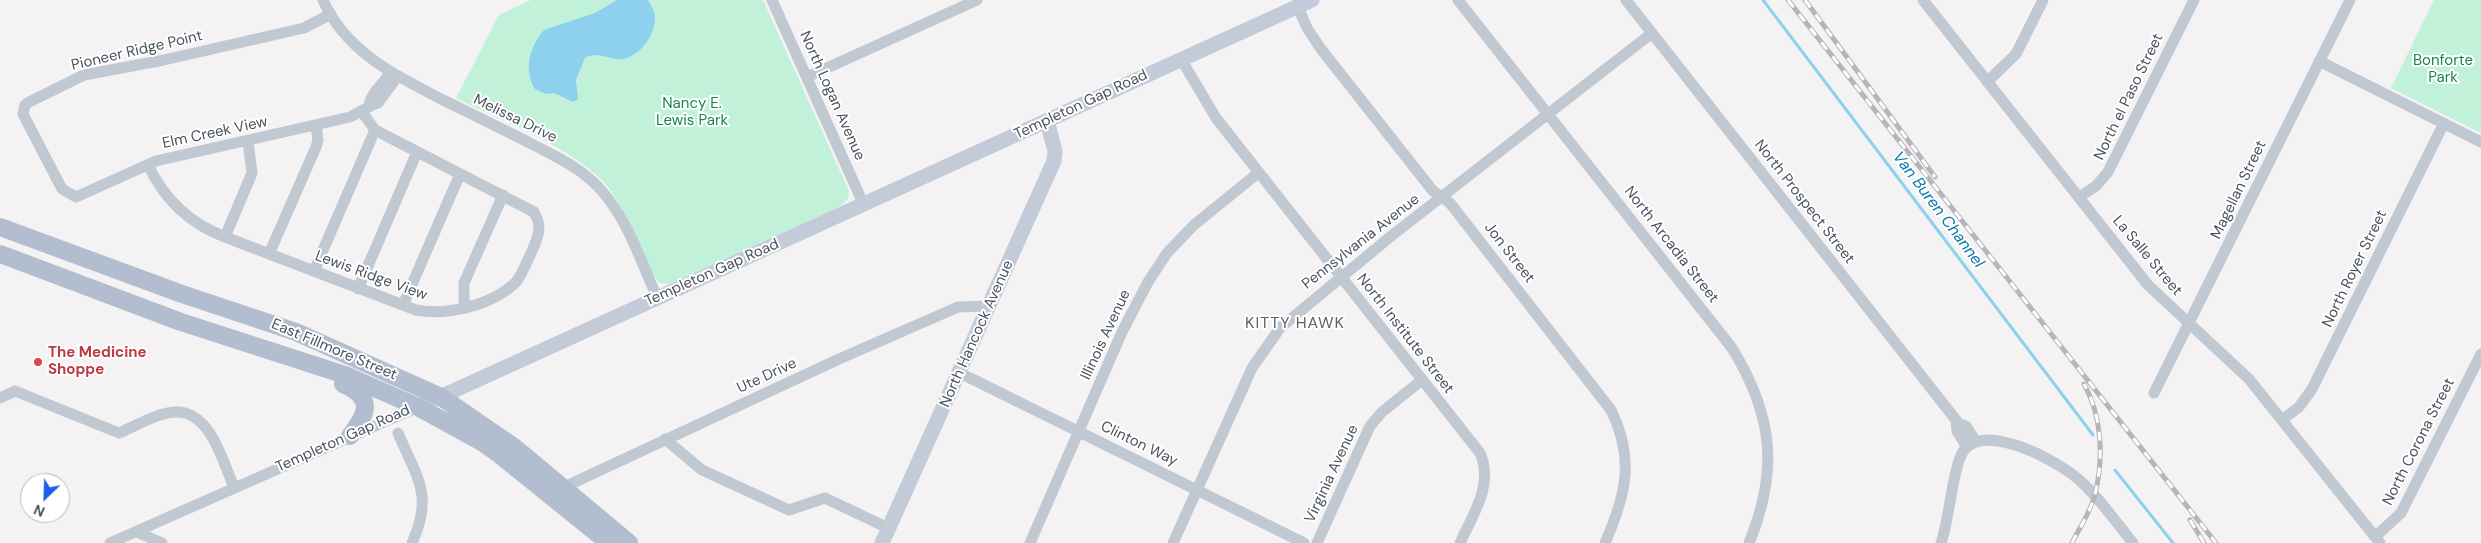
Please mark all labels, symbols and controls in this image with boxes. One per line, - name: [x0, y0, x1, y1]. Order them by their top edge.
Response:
- street label: Pioneer Ridge Point: [70, 27, 204, 75]
- street label: North Logan Avenue: [795, 29, 869, 163]
- street label: North el Paso Street: [2091, 31, 2167, 163]
- park label: Bonforte Park: [2413, 52, 2473, 87]
- street label: Templeton Gap Road: [1012, 66, 1150, 144]
- street label: Melissa Drive: [470, 91, 560, 147]
- park label: Nancy E. Lewis Park: [656, 95, 728, 130]
- street label: Elm Creek View: [161, 113, 269, 153]
- street label: North Prospect Street: [1750, 136, 1858, 268]
- street label: Magellan Street: [2207, 138, 2271, 242]
- water label: Van Buren Channel: [1888, 148, 1988, 272]
- street label: North Arcadia Street: [1620, 183, 1722, 307]
- street label: Pennsylvania Avenue: [1299, 191, 1423, 293]
- street label: North Royer Street: [2319, 207, 2391, 331]
- street label: La Salle Street: [2108, 212, 2186, 300]
- street label: Jon Street: [1480, 219, 1538, 287]
- street label: Templeton Gap Road: [642, 235, 782, 311]
- street label: Lewis Ridge View: [312, 247, 430, 305]
- street label: North Hancock Avenue: [936, 258, 1018, 410]
- street label: North Institute Street: [1353, 270, 1457, 398]
- street label: Illinois Avenue: [1077, 287, 1135, 383]
- district label: KITTY HAWK: [1244, 314, 1346, 334]
- street label: East Fillmore Street: [269, 315, 399, 385]
- place label: The Medicine Shoppe: [48, 344, 147, 379]
- street label: Ute Drive: [734, 354, 800, 398]
- marker: The Medicine Shoppe: [32, 356, 44, 368]
- street label: North Corona Street: [2379, 375, 2459, 509]
- street label: Templeton Gap Road: [273, 401, 413, 477]
- street label: Clinton Way: [1098, 418, 1180, 470]
- street label: Virginia Avenue: [1301, 422, 1363, 526]
- north arrow: [20, 473, 70, 523]
- text: N: [31, 500, 48, 521]

